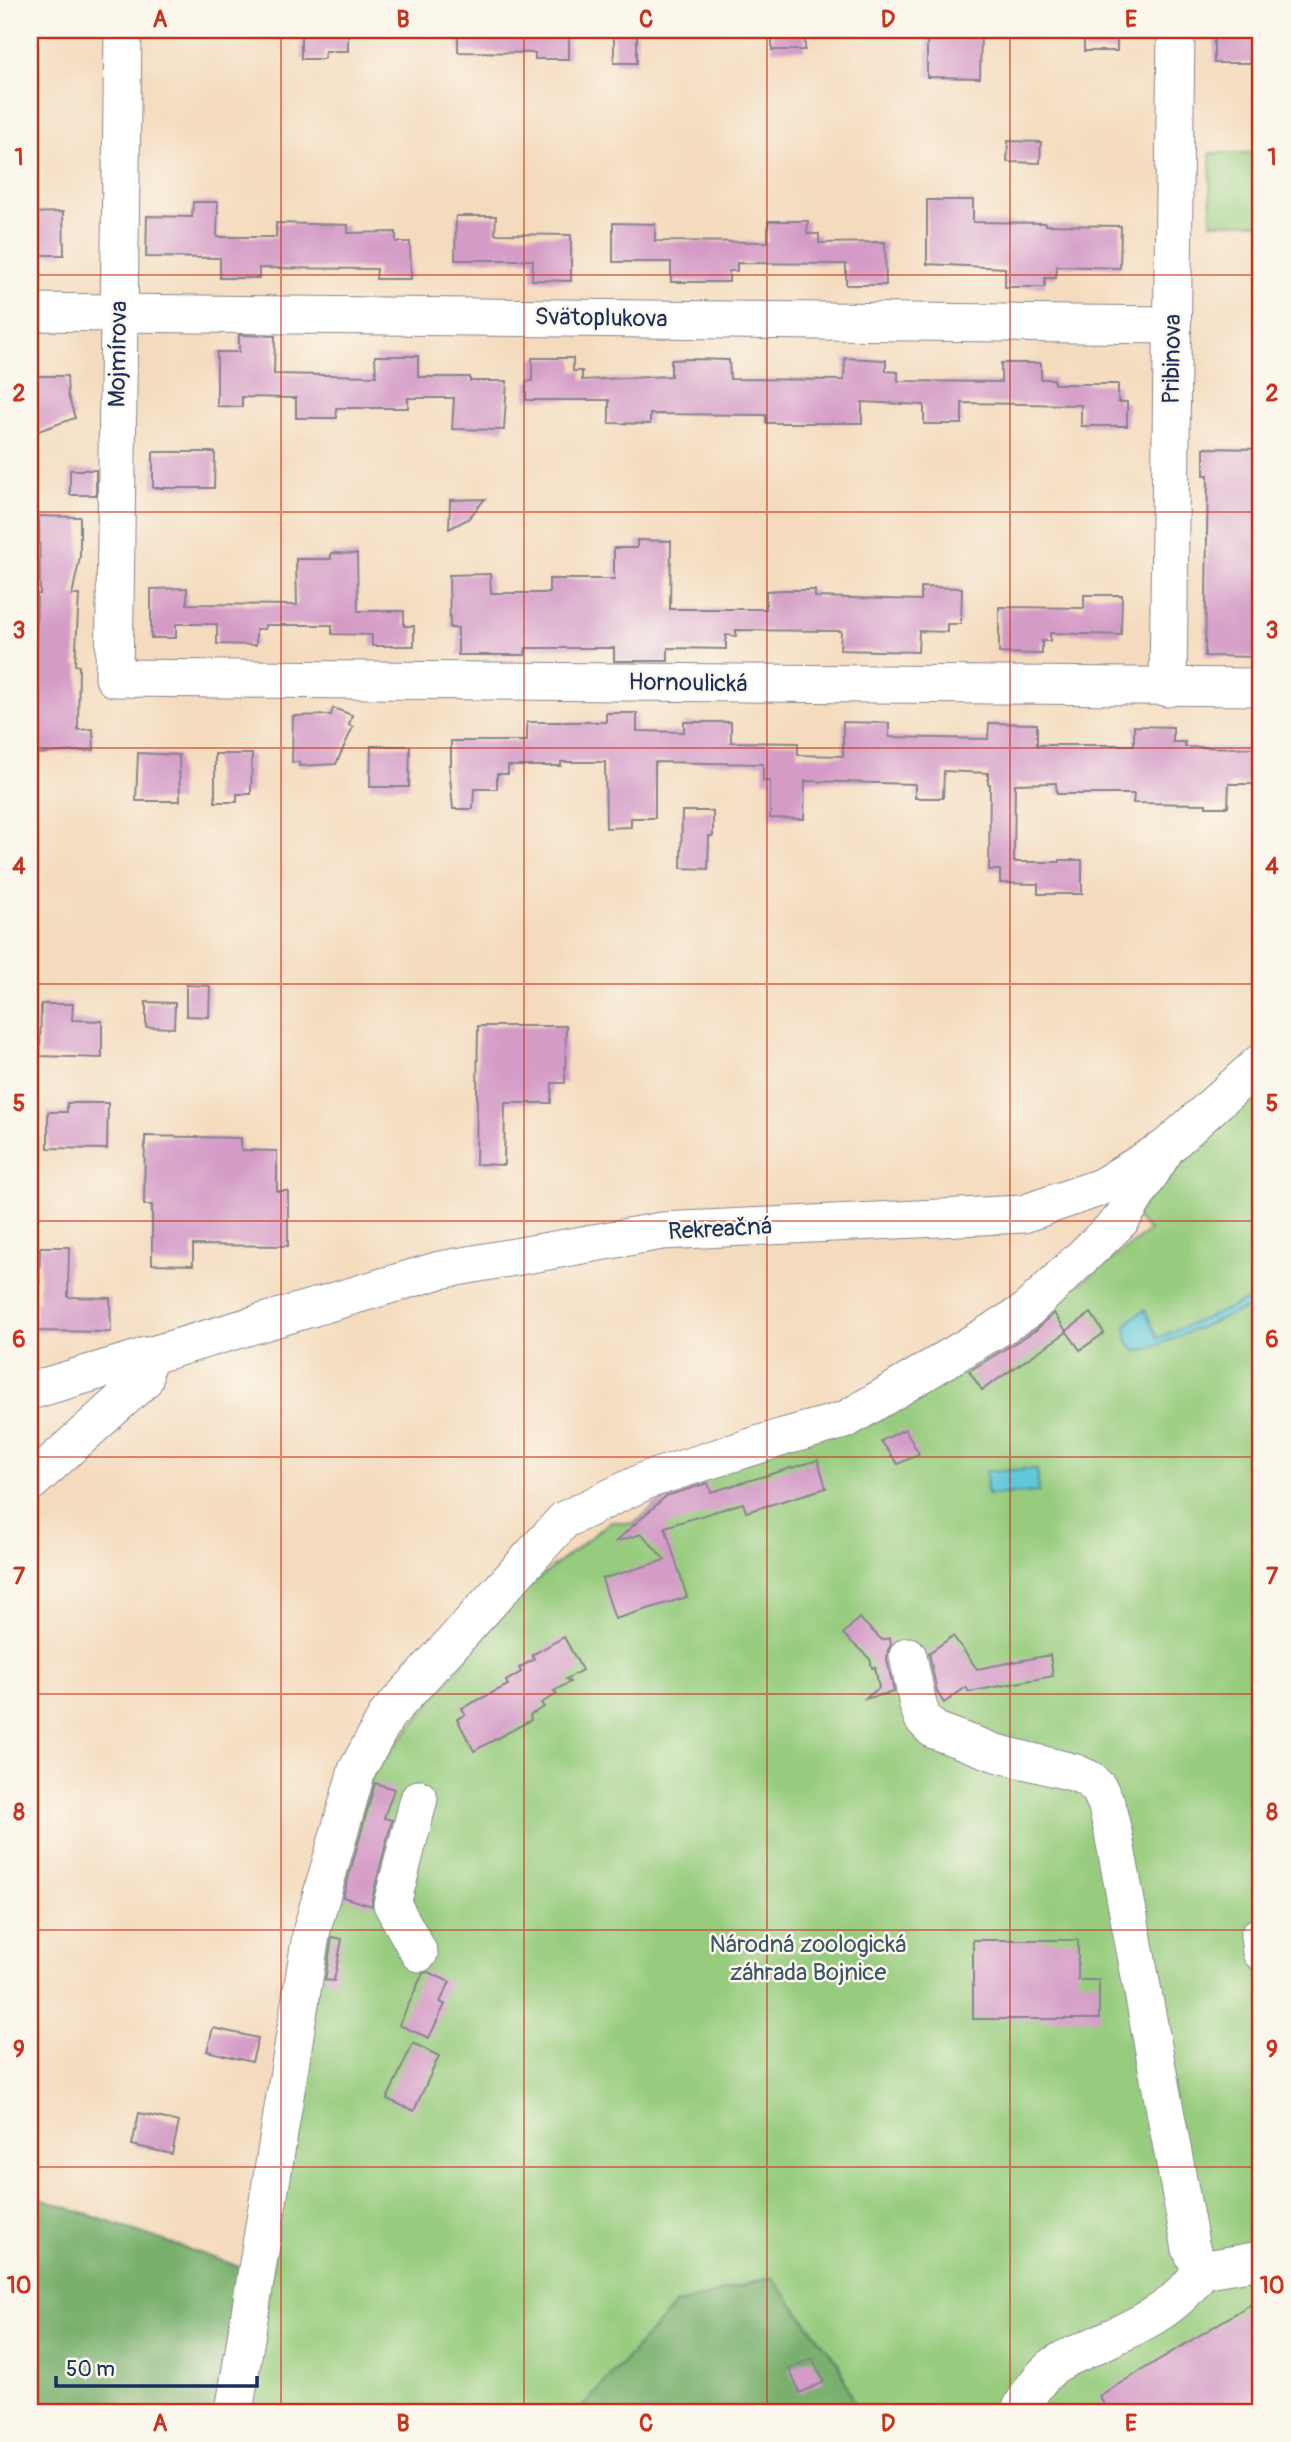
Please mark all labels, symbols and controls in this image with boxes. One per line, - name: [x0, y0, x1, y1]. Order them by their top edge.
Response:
- text: A: [153, 5, 168, 34]
- text: B: [396, 5, 410, 34]
- text: C: [639, 5, 653, 34]
- text: D: [881, 5, 895, 34]
- text: E: [1125, 5, 1137, 34]
- text: 1: [15, 143, 24, 172]
- text: 1: [1268, 143, 1277, 172]
- street label: Mojmírova: [103, 300, 133, 408]
- street label: Svätoplukova: [534, 302, 668, 334]
- street label: Pribinova: [1157, 314, 1187, 404]
- text: 2: [13, 379, 26, 408]
- text: 2: [1266, 379, 1279, 408]
- text: 3: [13, 616, 25, 645]
- text: 3: [1266, 616, 1278, 645]
- street label: Hornoulická: [628, 667, 748, 699]
- text: 4: [12, 852, 26, 881]
- text: 4: [1265, 852, 1279, 881]
- text: 5: [13, 1089, 25, 1118]
- text: 5: [1266, 1089, 1278, 1118]
- street label: Rekreačná: [667, 1212, 773, 1246]
- text: 6: [12, 1325, 26, 1354]
- text: 6: [1265, 1325, 1279, 1354]
- text: 7: [13, 1562, 26, 1591]
- text: 7: [1266, 1562, 1279, 1591]
- text: 8: [13, 1798, 25, 1827]
- text: 8: [1266, 1798, 1278, 1827]
- park label: Národná zoologická záhrada Bojnice: [710, 1930, 906, 1987]
- text: 9: [13, 2035, 25, 2064]
- text: 9: [1266, 2035, 1278, 2064]
- text: 10: [7, 2271, 31, 2300]
- text: 10: [1260, 2271, 1284, 2300]
- scale bar: [56, 2344, 257, 2388]
- text: 50 m: [66, 2356, 115, 2383]
- text: A: [153, 2409, 168, 2438]
- text: B: [396, 2409, 410, 2438]
- text: C: [639, 2409, 653, 2438]
- text: D: [881, 2409, 895, 2438]
- text: E: [1125, 2409, 1137, 2438]

